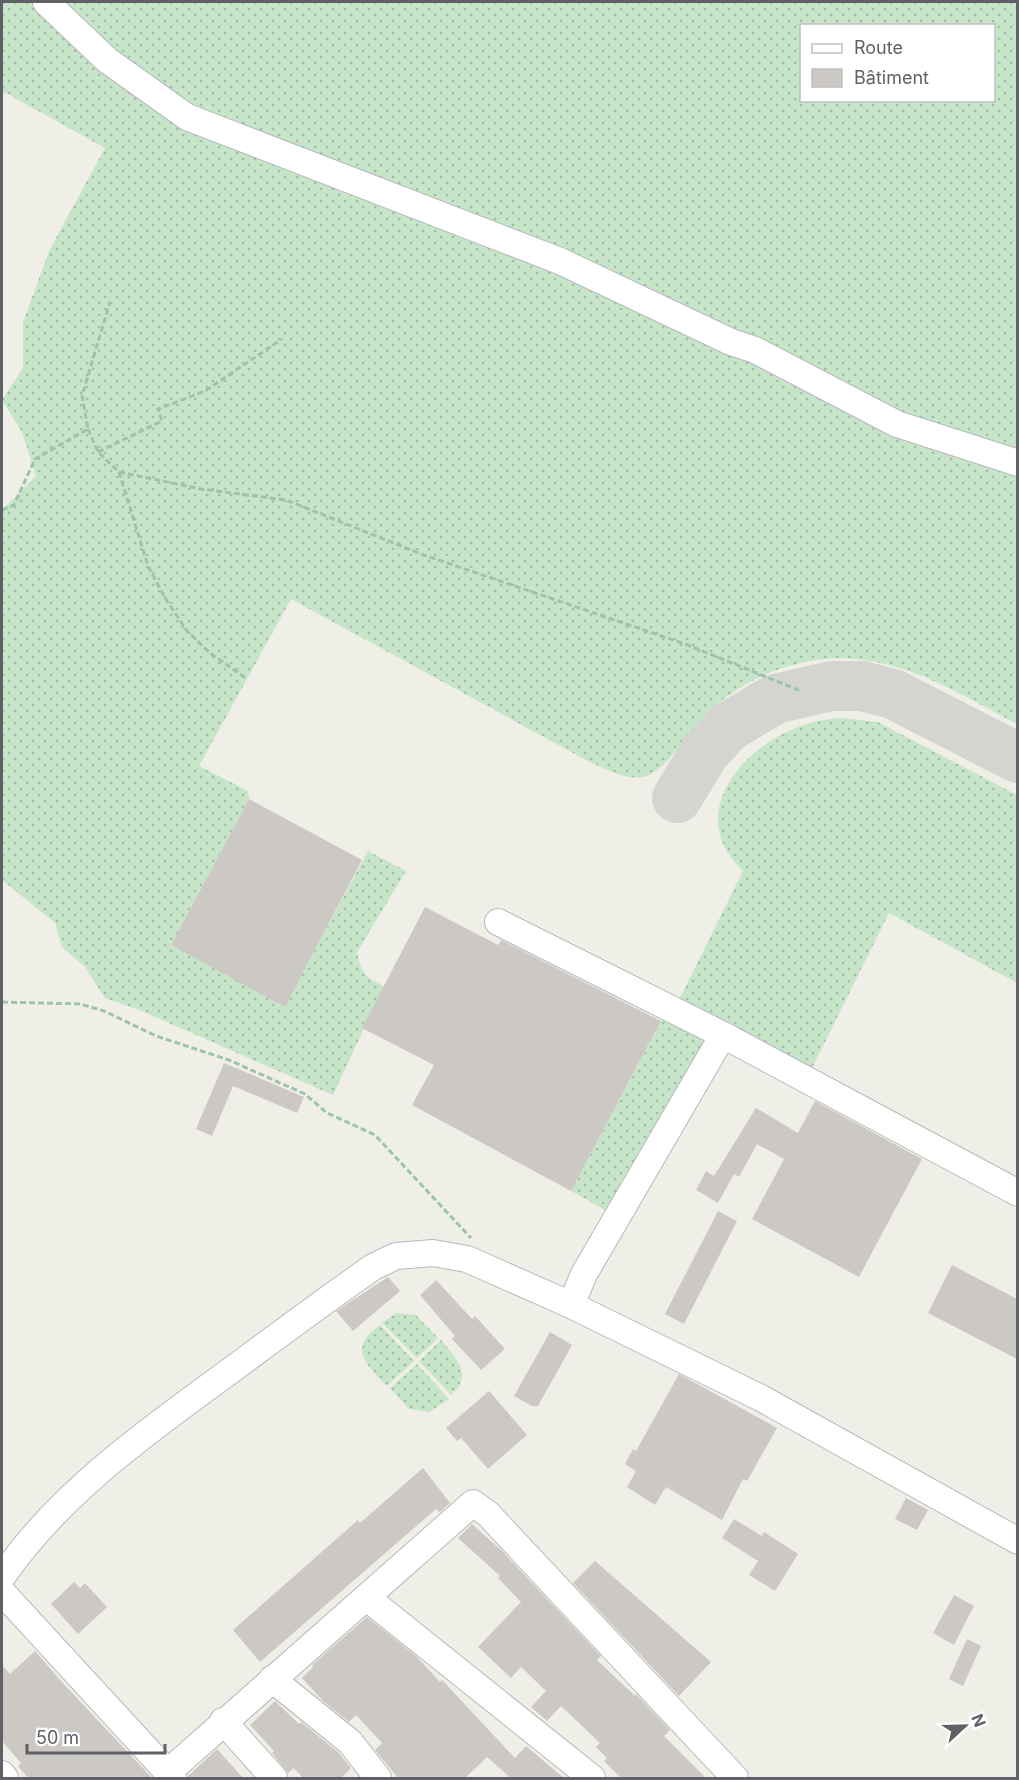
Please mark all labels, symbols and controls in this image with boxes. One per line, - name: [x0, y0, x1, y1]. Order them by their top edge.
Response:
- legend: [800, 24, 995, 102]
- text: Route: [854, 37, 903, 58]
- text: Bâtiment: [854, 67, 929, 88]
- north arrow: [935, 1696, 995, 1756]
- text: N: [967, 1711, 990, 1730]
- scale bar: [27, 1717, 165, 1755]
- text: 50 m: [36, 1727, 79, 1748]

